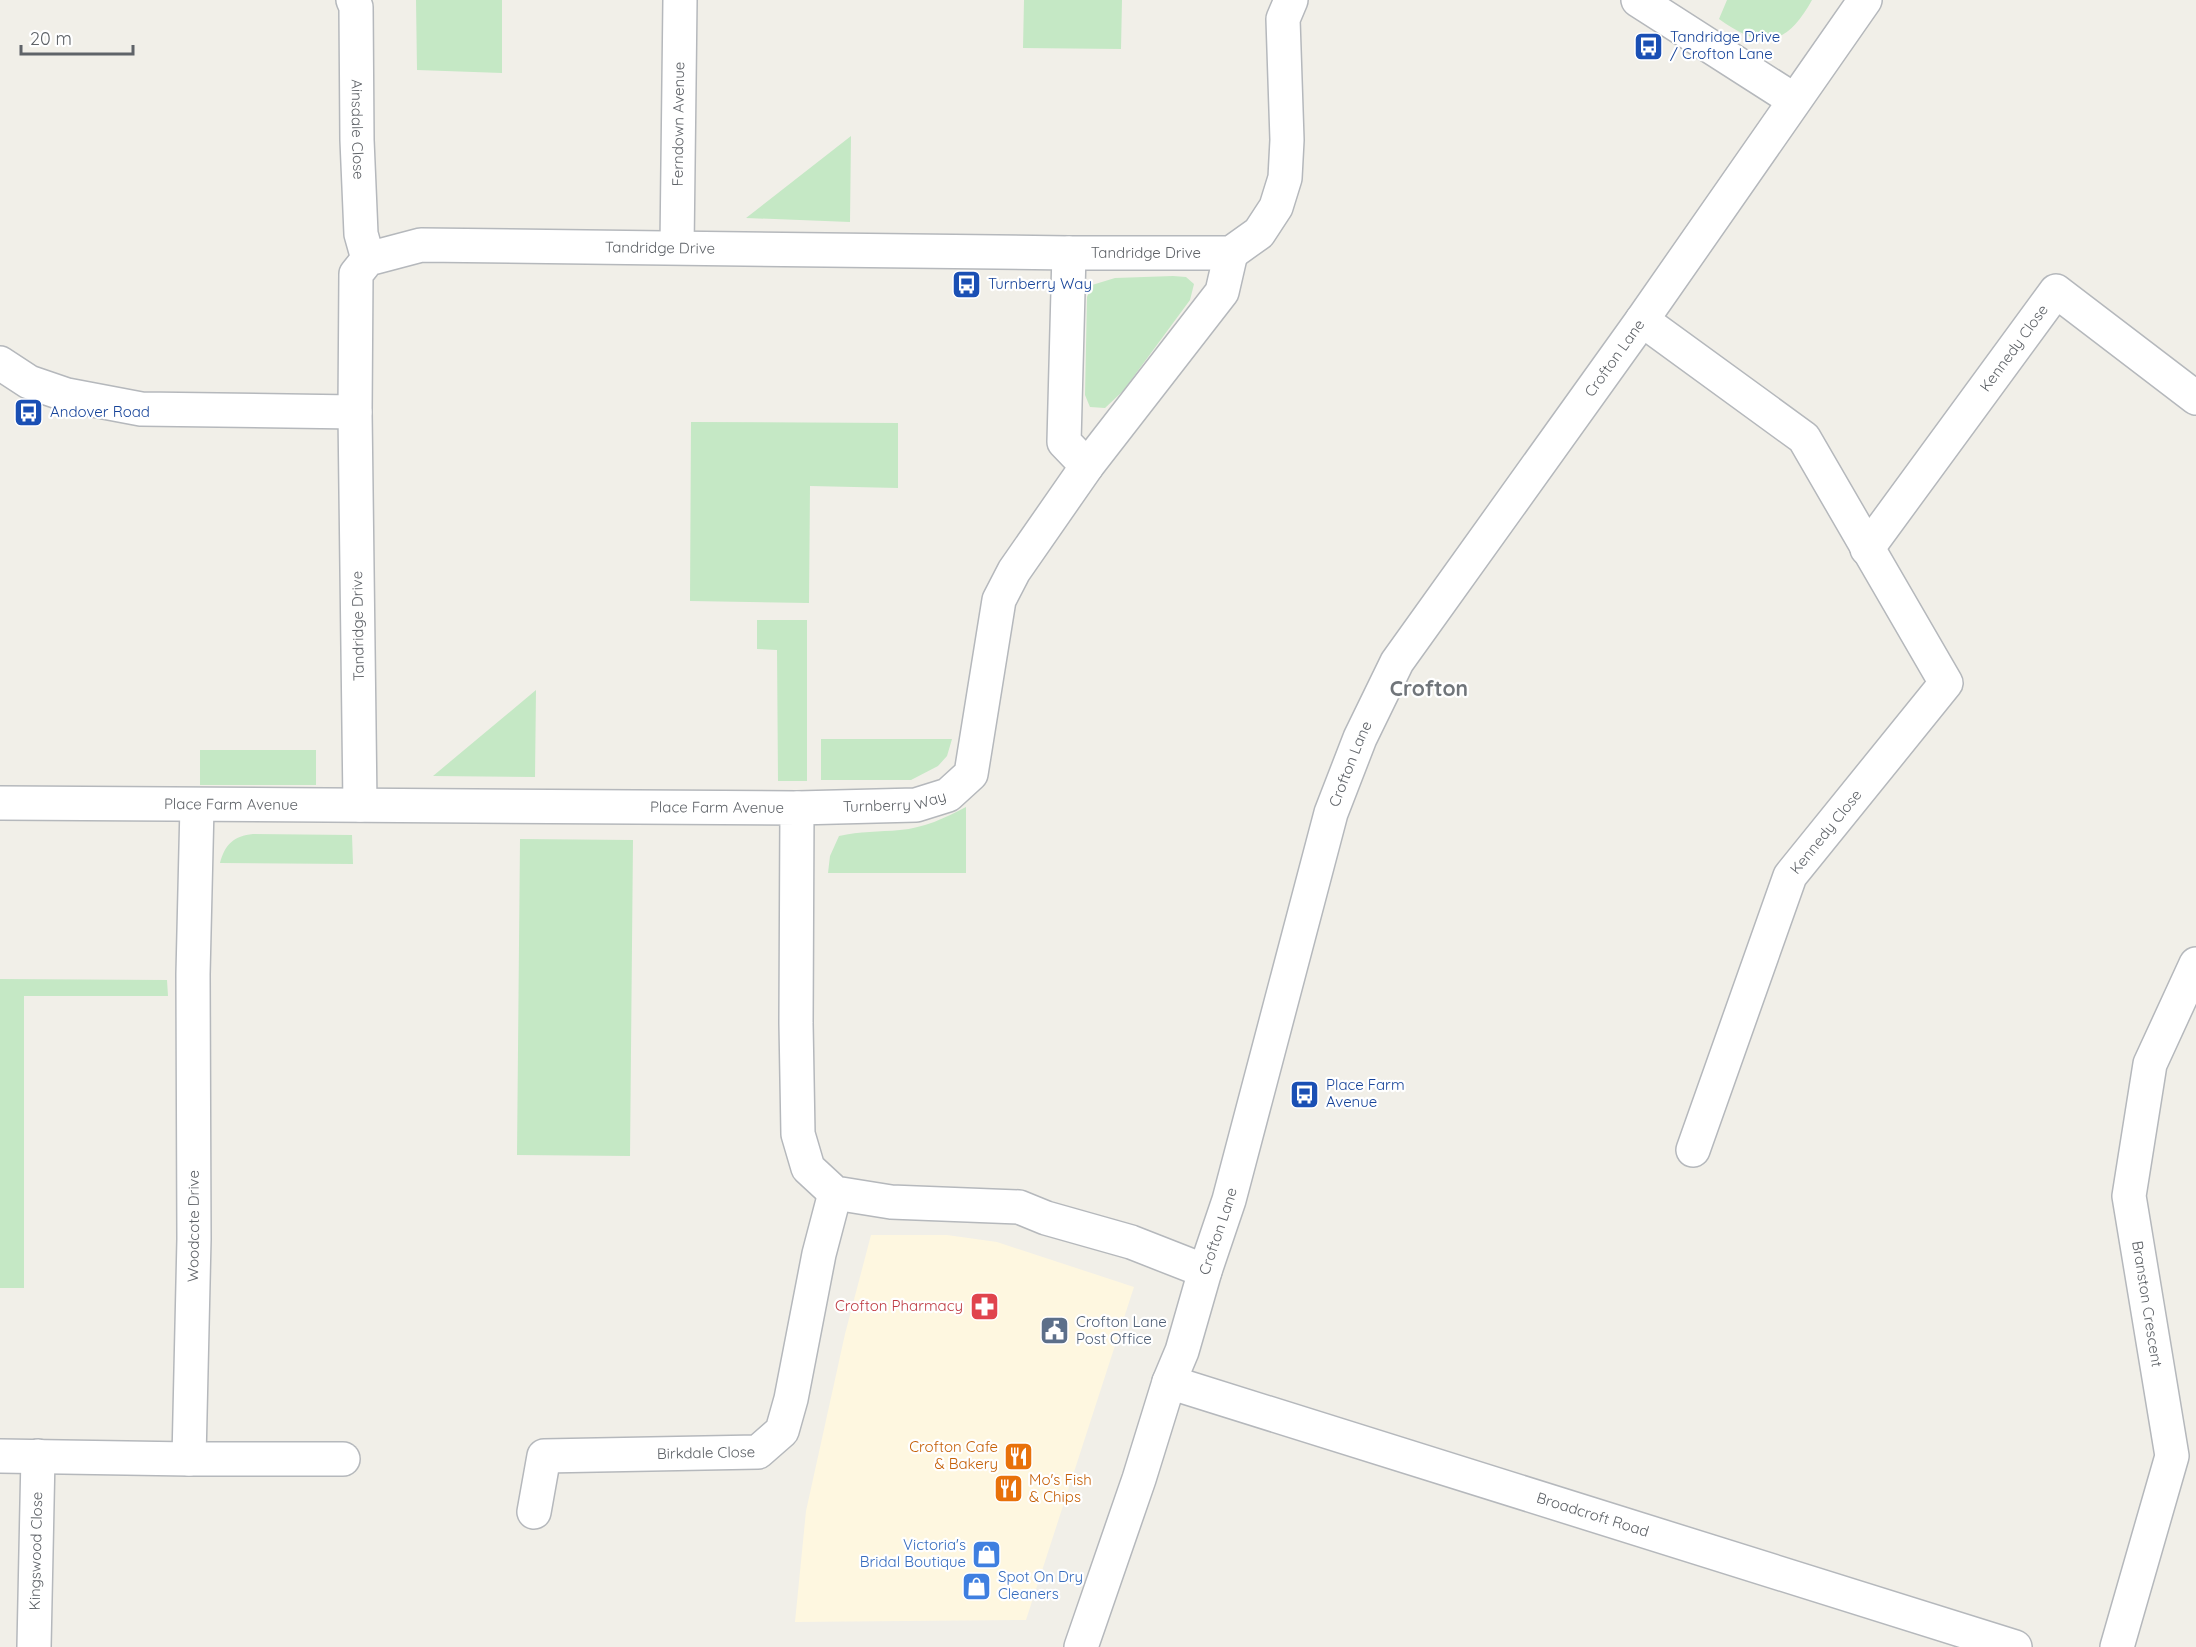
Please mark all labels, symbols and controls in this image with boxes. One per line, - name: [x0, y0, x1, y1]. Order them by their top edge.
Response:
- scale bar: [21, 18, 134, 56]
- text: 20 m: [30, 27, 72, 50]
- place label: Tandridge Drive / Crofton Lane: [1670, 27, 1780, 63]
- bus stop icon: Tandridge Drive / Crofton Lane: [1633, 30, 1665, 62]
- street label: Ferndown Avenue: [668, 62, 688, 187]
- street label: Ainsdale Close: [348, 79, 369, 180]
- street label: Tandridge Drive: [605, 237, 715, 258]
- street label: Tandridge Drive: [1091, 243, 1201, 262]
- bus stop icon: Turnberry Way: [951, 268, 983, 300]
- place label: Turnberry Way: [988, 274, 1092, 293]
- street label: Kennedy Close: [1975, 300, 2052, 395]
- street label: Crofton Lane: [1580, 315, 1648, 400]
- bus stop icon: Andover Road: [13, 396, 45, 428]
- place label: Andover Road: [50, 402, 150, 421]
- street label: Tandridge Drive: [347, 571, 368, 681]
- district label: Crofton: [1390, 675, 1468, 701]
- street label: Crofton Lane: [1324, 718, 1376, 809]
- street label: Kennedy Close: [1786, 785, 1866, 878]
- street label: Turnberry Way: [843, 786, 948, 816]
- street label: Place Farm Avenue: [164, 794, 298, 814]
- street label: Place Farm Avenue: [650, 797, 784, 817]
- place label: Place Farm Avenue: [1326, 1075, 1405, 1111]
- bus stop icon: Place Farm Avenue: [1289, 1078, 1321, 1110]
- street label: Woodcote Drive: [183, 1170, 203, 1282]
- street label: Crofton Lane: [1194, 1185, 1241, 1277]
- street label: Branston Crescent: [2128, 1239, 2167, 1368]
- pharmacy icon: Crofton Pharmacy: [968, 1290, 1000, 1322]
- place label: Crofton Pharmacy: [835, 1296, 963, 1315]
- place label: Crofton Lane Post Office: [1076, 1312, 1167, 1348]
- public building icon: Crofton Lane Post Office: [1039, 1315, 1071, 1347]
- place label: Crofton Cafe & Bakery: [909, 1437, 998, 1473]
- restaurant icon: Crofton Cafe & Bakery: [1003, 1440, 1035, 1472]
- street label: Birkdale Close: [657, 1442, 755, 1463]
- place label: Mo's Fish & Chips: [1029, 1470, 1092, 1506]
- restaurant icon: Mo's Fish & Chips: [992, 1473, 1024, 1505]
- street label: Broadcroft Road: [1534, 1488, 1651, 1541]
- street label: Kingswood Close: [25, 1492, 46, 1611]
- place label: Victoria's Bridal Boutique: [860, 1535, 966, 1571]
- shop icon: Victoria's Bridal Boutique: [971, 1538, 1003, 1570]
- place label: Spot On Dry Cleaners: [998, 1567, 1083, 1603]
- shop icon: Spot On Dry Cleaners: [961, 1570, 993, 1602]

